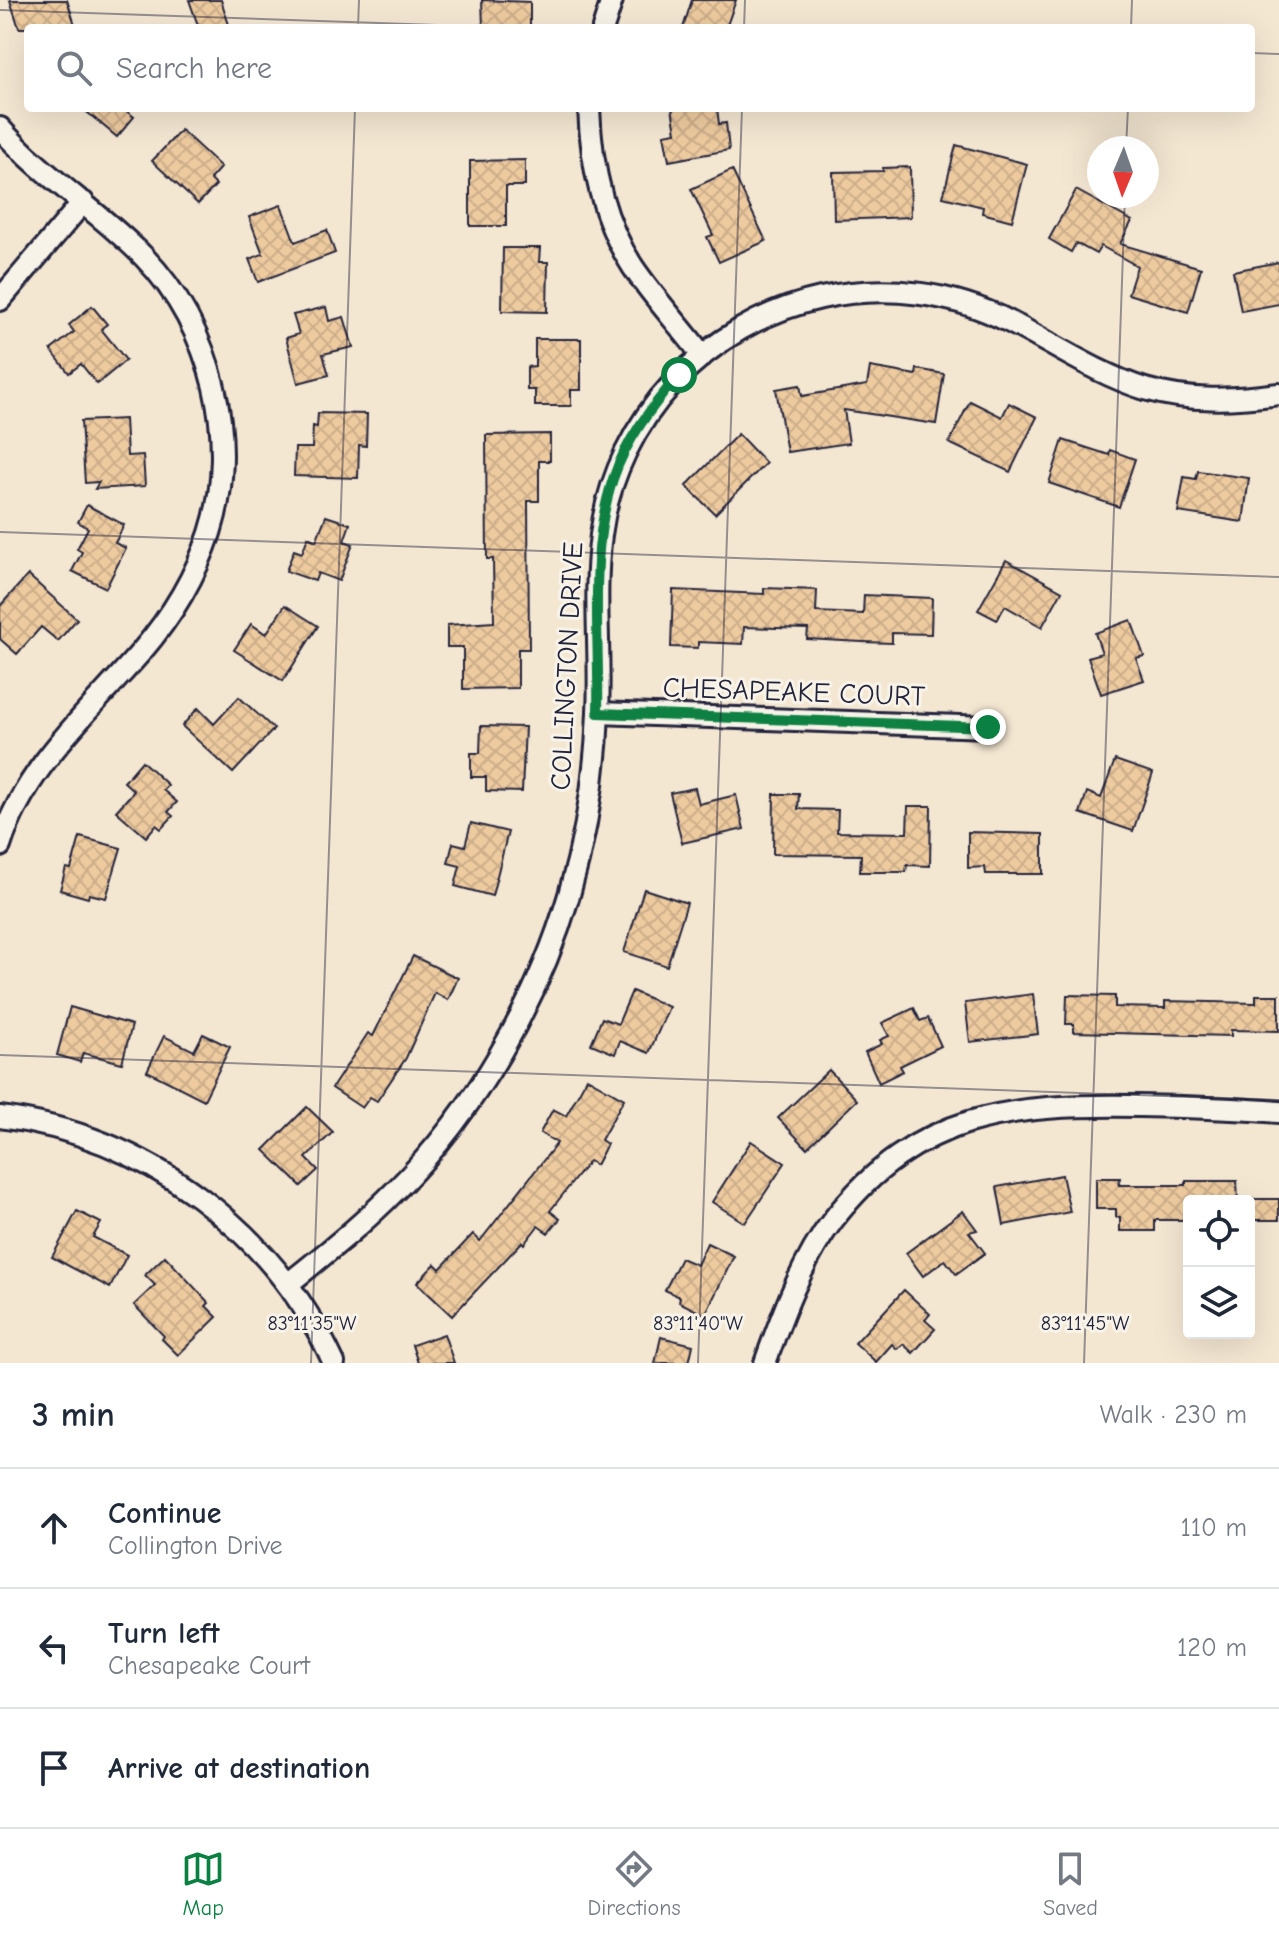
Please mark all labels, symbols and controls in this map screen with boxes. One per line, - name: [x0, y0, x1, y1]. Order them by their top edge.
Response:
- search box: [24, 24, 1255, 112]
- icon: search: [52, 46, 96, 90]
- text: Search here: [116, 51, 272, 86]
- north arrow: [1087, 136, 1159, 208]
- route start: [661, 357, 697, 393]
- street label: COLLINGTON DRIVE: [545, 541, 589, 791]
- street label: CHESAPEAKE COURT: [662, 671, 926, 713]
- route end: [970, 709, 1006, 745]
- map controls: [1183, 1195, 1255, 1339]
- button: locate: [1183, 1195, 1255, 1267]
- button: layers: [1183, 1267, 1255, 1339]
- text: 83°11'35"W: [268, 1312, 357, 1335]
- text: 83°11'40"W: [653, 1312, 744, 1335]
- text: 83°11'45"W: [1041, 1312, 1130, 1335]
- text: 3 min: [32, 1395, 115, 1435]
- text: Walk · 230 m: [1100, 1400, 1247, 1430]
- text: Continue: [108, 1496, 222, 1531]
- icon: ahead: [32, 1506, 76, 1550]
- text: 110 m: [1180, 1513, 1247, 1543]
- text: Collington Drive: [108, 1531, 283, 1561]
- text: Turn left: [108, 1616, 220, 1651]
- icon: left: [32, 1626, 76, 1670]
- text: 120 m: [1177, 1633, 1247, 1663]
- text: Chesapeake Court: [108, 1651, 310, 1681]
- icon: arrive: [32, 1746, 76, 1790]
- text: Arrive at destination: [108, 1751, 370, 1786]
- tab: Map: [181, 1847, 225, 1921]
- tab: Directions: [588, 1847, 681, 1921]
- tab: Saved: [1043, 1847, 1098, 1921]

